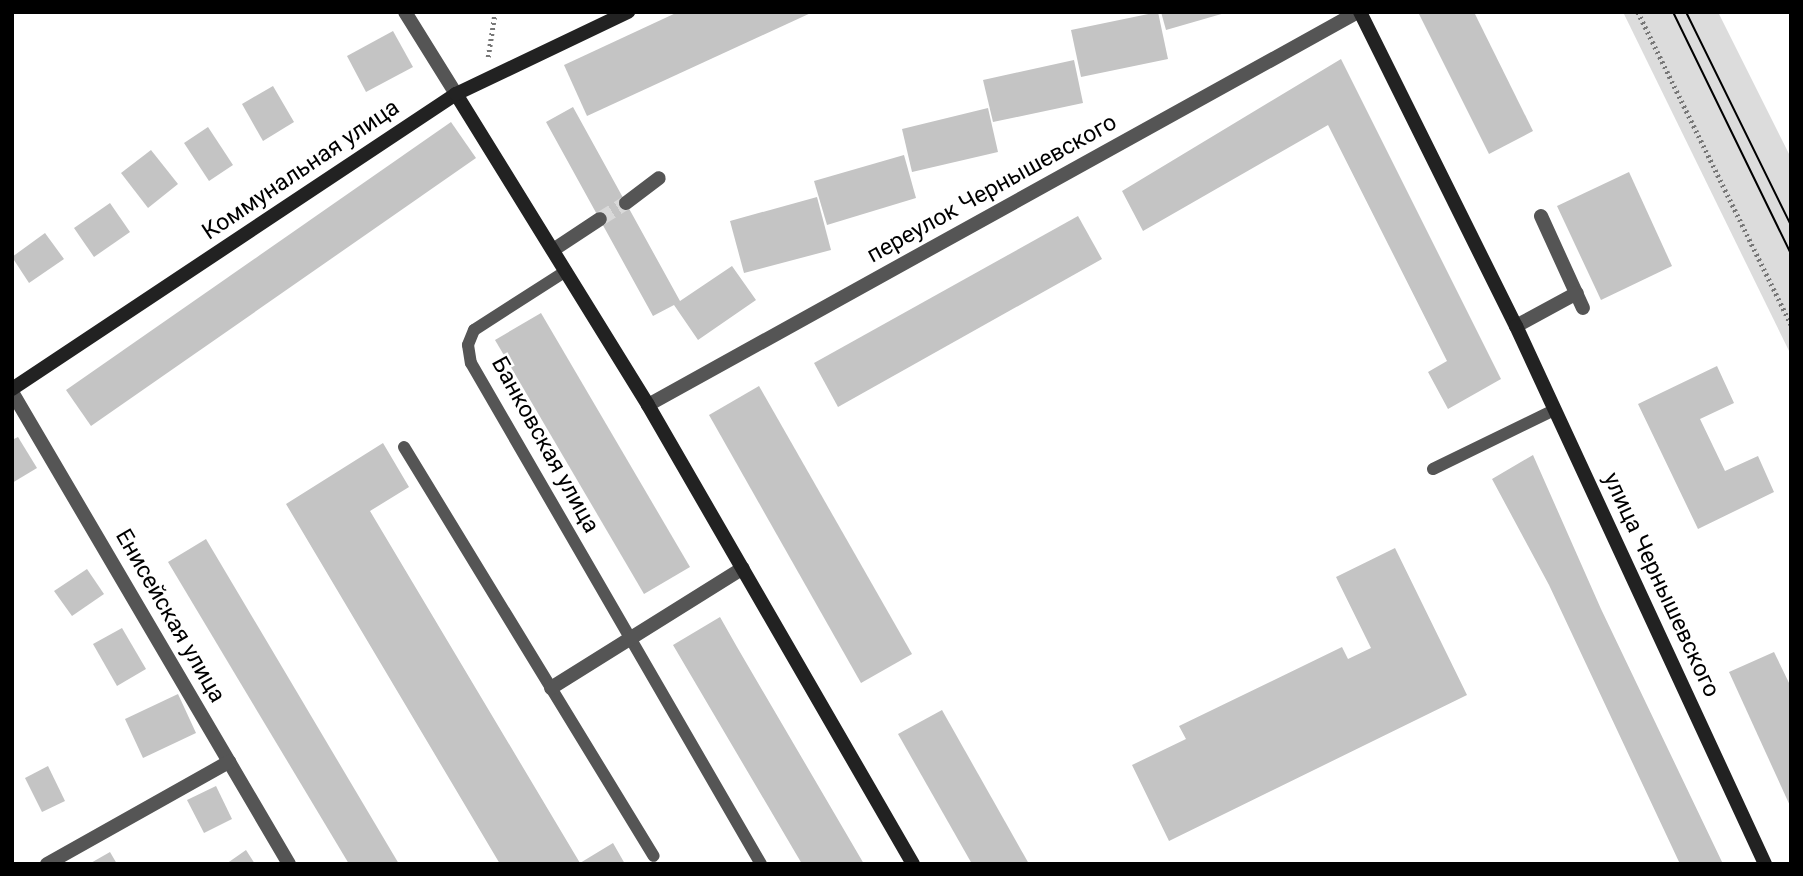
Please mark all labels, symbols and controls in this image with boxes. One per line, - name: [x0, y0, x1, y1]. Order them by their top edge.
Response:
- street label: Коммунальная улица: [197, 94, 405, 246]
- street label: переулок Чернышевского: [862, 109, 1122, 269]
- street label: Банковская улица: [485, 352, 605, 538]
- street label: улица Чернышевского: [1597, 468, 1725, 702]
- street label: Енисейская улица: [109, 524, 231, 708]

